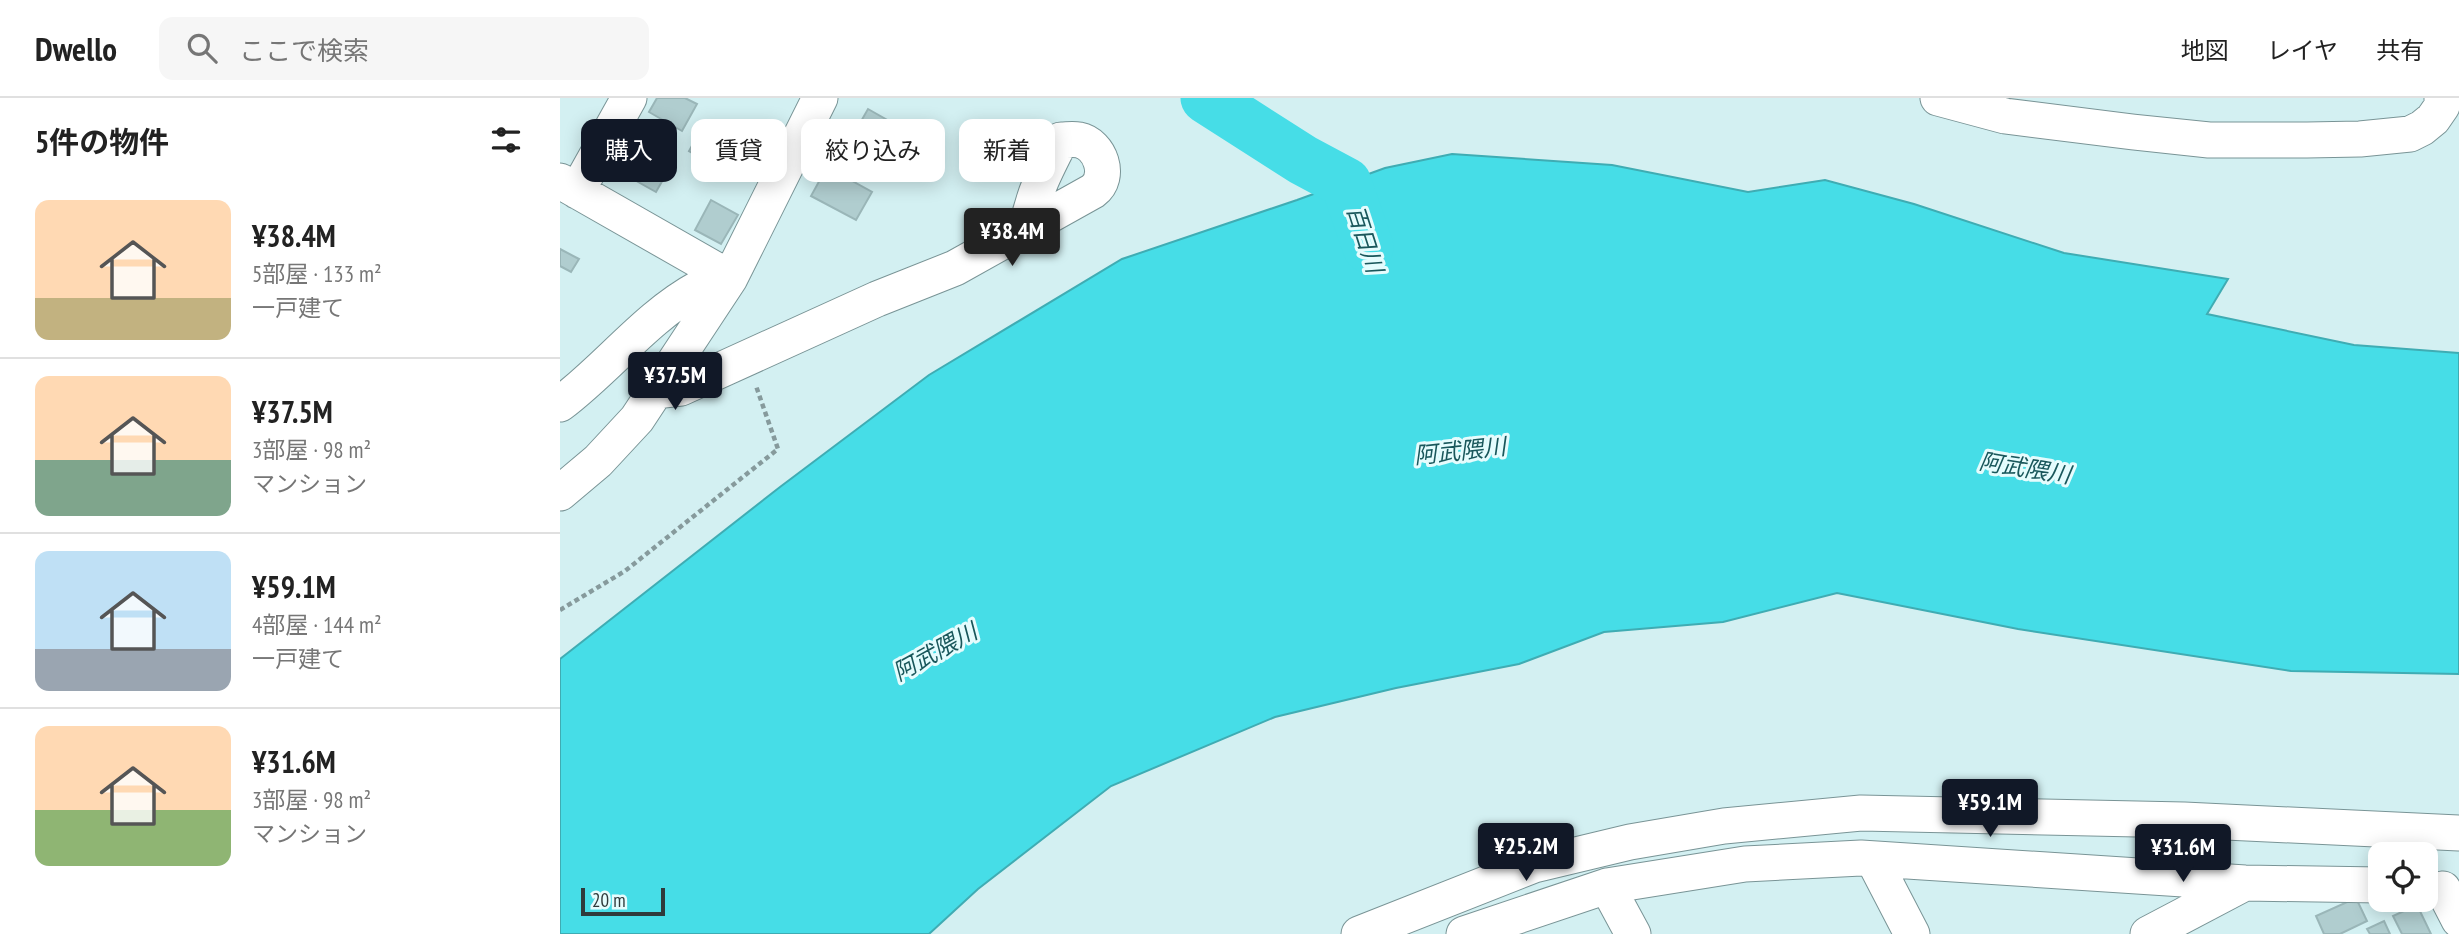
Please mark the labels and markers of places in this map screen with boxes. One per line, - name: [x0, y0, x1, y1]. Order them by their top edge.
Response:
- pin: ¥38.4M: [955, 208, 1069, 268]
- pin: ¥37.5M: [618, 352, 732, 412]
- pin: ¥59.1M: [1933, 780, 2047, 839]
- pin: ¥25.2M: [1469, 824, 1583, 883]
- pin: ¥31.6M: [2126, 824, 2240, 884]

